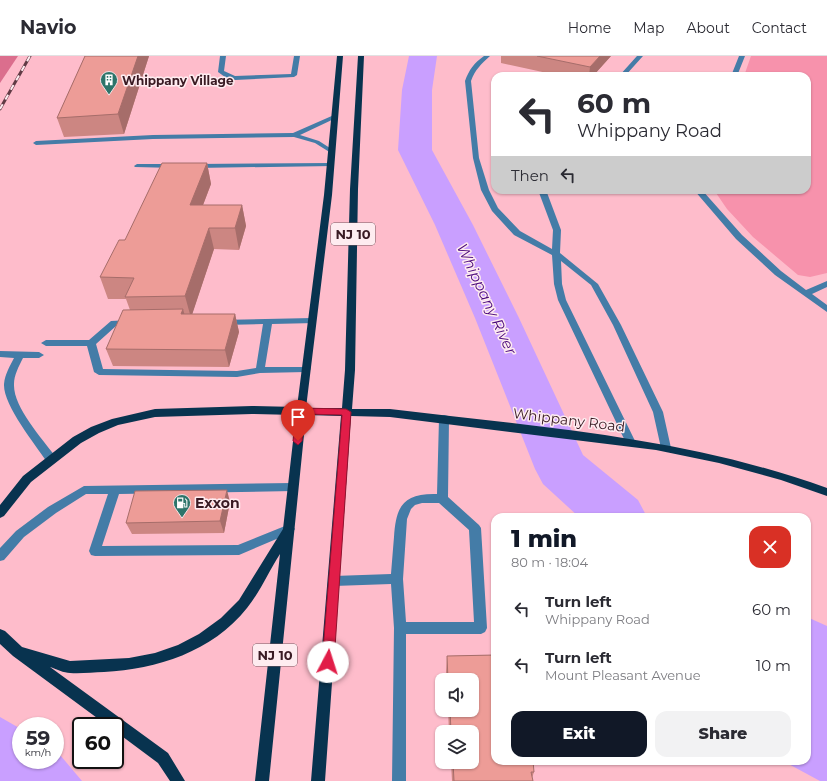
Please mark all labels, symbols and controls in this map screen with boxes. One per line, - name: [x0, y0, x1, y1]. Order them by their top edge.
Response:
- text: Navio: [20, 16, 76, 39]
- text: Home: [568, 19, 611, 37]
- text: Map: [633, 19, 664, 37]
- text: About: [686, 19, 730, 37]
- text: Contact: [752, 19, 807, 37]
- building icon: Whippany Village: [99, 70, 119, 95]
- place label: Whippany Village: [122, 73, 234, 88]
- text: 60 m: [577, 86, 651, 120]
- icon: left: [511, 88, 563, 140]
- text: Whippany Road: [577, 120, 722, 142]
- icon: left: [557, 164, 579, 186]
- text: Then: [511, 166, 549, 185]
- road number: NJ 10: [331, 223, 375, 245]
- water label: Whippany River: [453, 240, 521, 359]
- pin: [281, 400, 315, 441]
- street label: Whippany Road: [512, 404, 626, 436]
- icon: arrive: [287, 406, 309, 428]
- fuel station icon: Exxon: [172, 493, 192, 518]
- place label: Exxon: [195, 494, 240, 512]
- text: 1 min: [511, 524, 577, 553]
- button: close: [749, 526, 791, 568]
- text: 80 m · 18:04: [511, 554, 588, 570]
- text: Turn left: [545, 592, 612, 611]
- icon: left: [511, 598, 533, 620]
- text: 60 m: [752, 600, 791, 619]
- text: Whippany Road: [545, 611, 650, 627]
- position arrow: [307, 641, 349, 683]
- road number: NJ 10: [253, 644, 297, 666]
- text: Turn left: [545, 648, 612, 667]
- icon: left: [511, 654, 533, 676]
- text: 10 m: [756, 656, 791, 675]
- text: Mount Pleasant Avenue: [545, 667, 700, 683]
- map controls: [435, 673, 479, 769]
- button: sound: [435, 673, 479, 717]
- button: Exit: [511, 711, 647, 757]
- button: Share: [655, 711, 791, 757]
- speed limit sign: 60: [72, 717, 124, 769]
- button: layers: [435, 725, 479, 769]
- text: 59: [26, 726, 50, 750]
- text: km/h: [25, 746, 51, 759]

